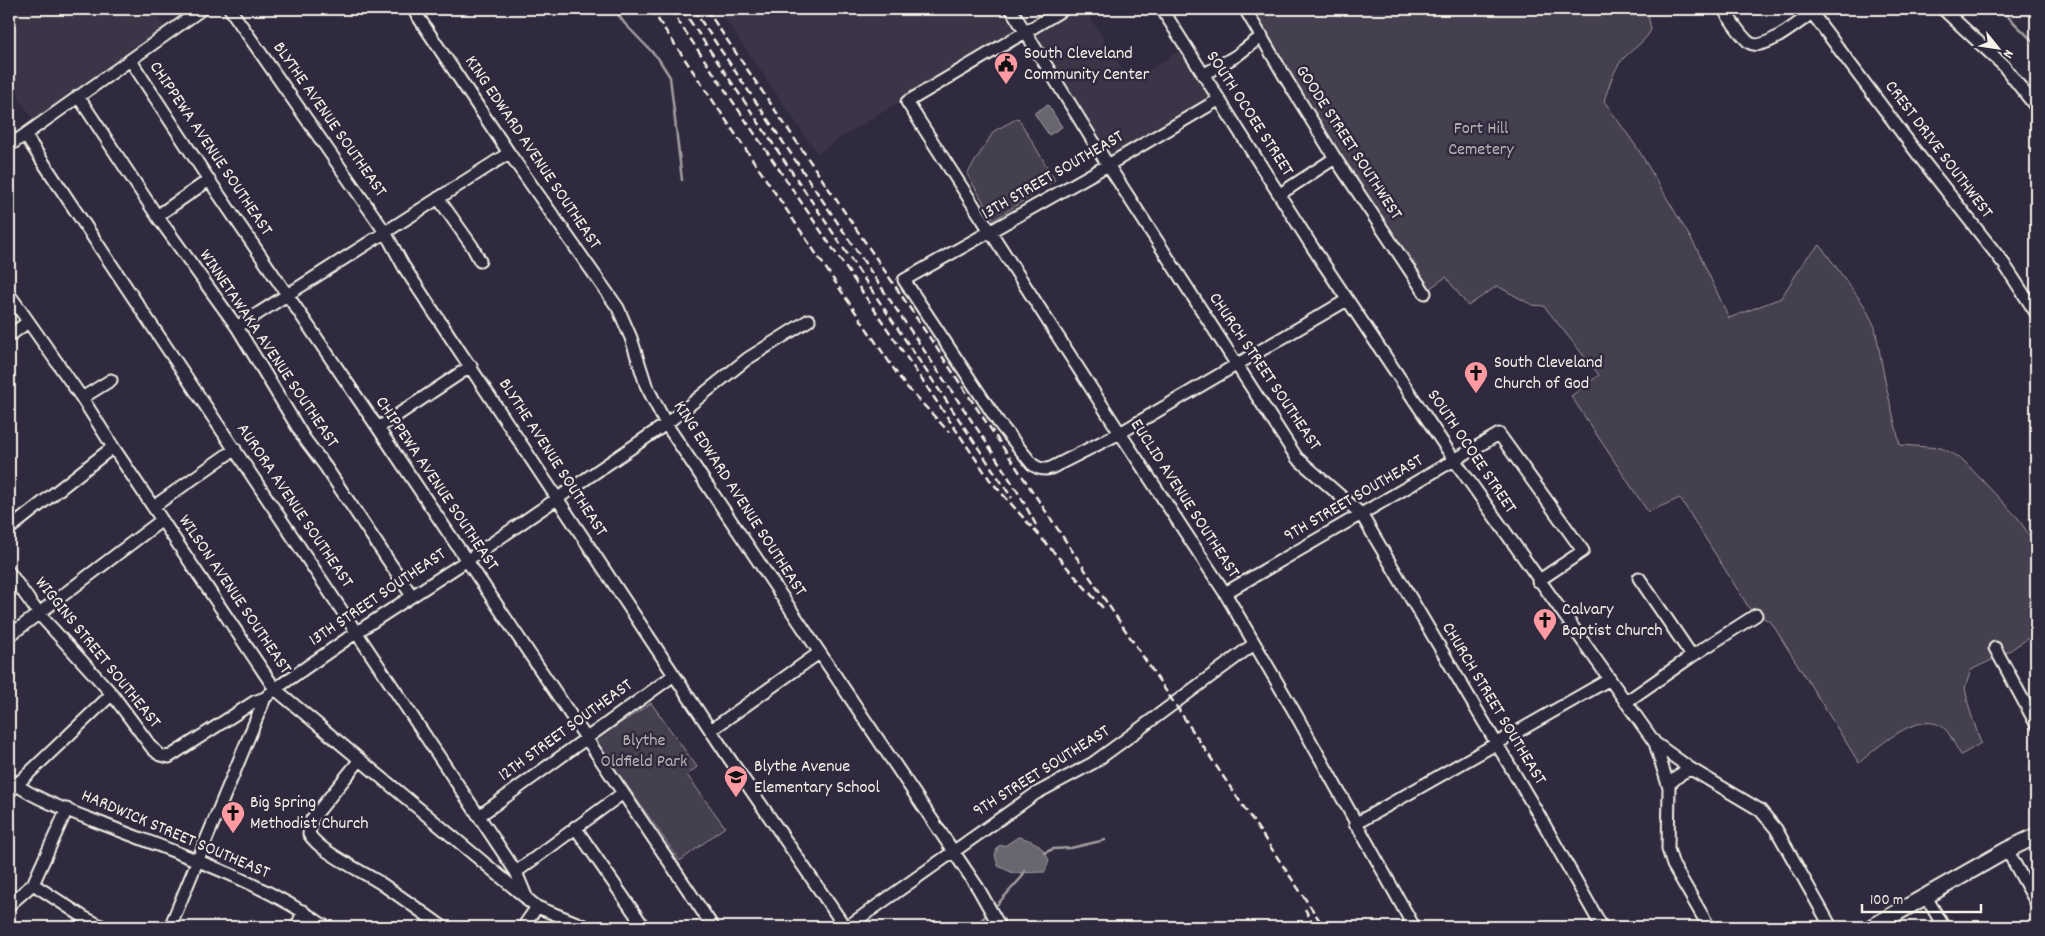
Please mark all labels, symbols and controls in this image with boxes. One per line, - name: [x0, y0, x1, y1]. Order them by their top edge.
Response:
- north arrow: [1972, 22, 2022, 72]
- street label: BLYTHE AVENUE SOUTHEAST: [266, 37, 392, 203]
- place label: South Cleveland Community Center: [1024, 42, 1150, 88]
- street label: SOUTH OCOEE STREET: [1199, 46, 1299, 182]
- text: N: [1997, 46, 2018, 62]
- street label: KING EDWARD AVENUE SOUTHEAST: [458, 51, 606, 255]
- public building icon: South Cleveland Community Center: [993, 51, 1019, 85]
- street label: CHIPPEWA AVENUE SOUTHEAST: [142, 57, 278, 241]
- street label: GOODE STREET SOUTHWEST: [1289, 61, 1407, 225]
- street label: CREST DRIVE SOUTHWEST: [1878, 76, 1998, 224]
- park label: Fort Hill Cemetery: [1448, 117, 1515, 163]
- street label: 13TH STREET SOUTHEAST: [977, 125, 1129, 227]
- street label: WINNETAWAKA AVENUE SOUTHEAST: [192, 245, 344, 453]
- street label: CHURCH STREET SOUTHEAST: [1202, 288, 1326, 456]
- place label: South Cleveland Church of God: [1494, 351, 1603, 397]
- church icon: South Cleveland Church of God: [1463, 360, 1489, 394]
- street label: BLYTHE AVENUE SOUTHEAST: [491, 374, 613, 542]
- street label: SOUTH OCOEE STREET: [1420, 385, 1522, 519]
- street label: CHIPPEWA AVENUE SOUTHEAST: [368, 392, 504, 576]
- street label: KING EDWARD AVENUE SOUTHEAST: [666, 396, 812, 602]
- street label: EUCLID AVENUE SOUTHEAST: [1123, 415, 1245, 583]
- street label: AURORA AVENUE SOUTHEAST: [230, 419, 358, 593]
- street label: 9TH STREET SOUTHEAST: [1280, 449, 1428, 549]
- street label: WILSON AVENUE SOUTHEAST: [171, 510, 297, 680]
- street label: 13TH STREET SOUTHEAST: [304, 543, 452, 653]
- street label: WIGGINS STREET SOUTHEAST: [28, 572, 166, 734]
- place label: Calvary Baptist Church: [1562, 598, 1663, 644]
- church icon: Calvary Baptist Church: [1532, 607, 1558, 641]
- street label: CHURCH STREET SOUTHEAST: [1434, 618, 1552, 790]
- street label: 12TH STREET SOUTHEAST: [494, 674, 638, 788]
- street label: 9TH STREET SOUTHEAST: [969, 720, 1115, 824]
- park label: Blythe Oldfield Park: [601, 729, 687, 775]
- place label: Blythe Avenue Elementary School: [754, 755, 881, 801]
- school or university icon: Blythe Avenue Elementary School: [723, 764, 749, 798]
- street label: HARDWICK STREET SOUTHEAST: [77, 784, 273, 886]
- place label: Big Spring Methodist Church: [250, 791, 369, 837]
- church icon: Big Spring Methodist Church: [220, 800, 246, 834]
- scale bar: [1862, 881, 1981, 913]
- text: 100 m: [1870, 890, 1903, 912]

